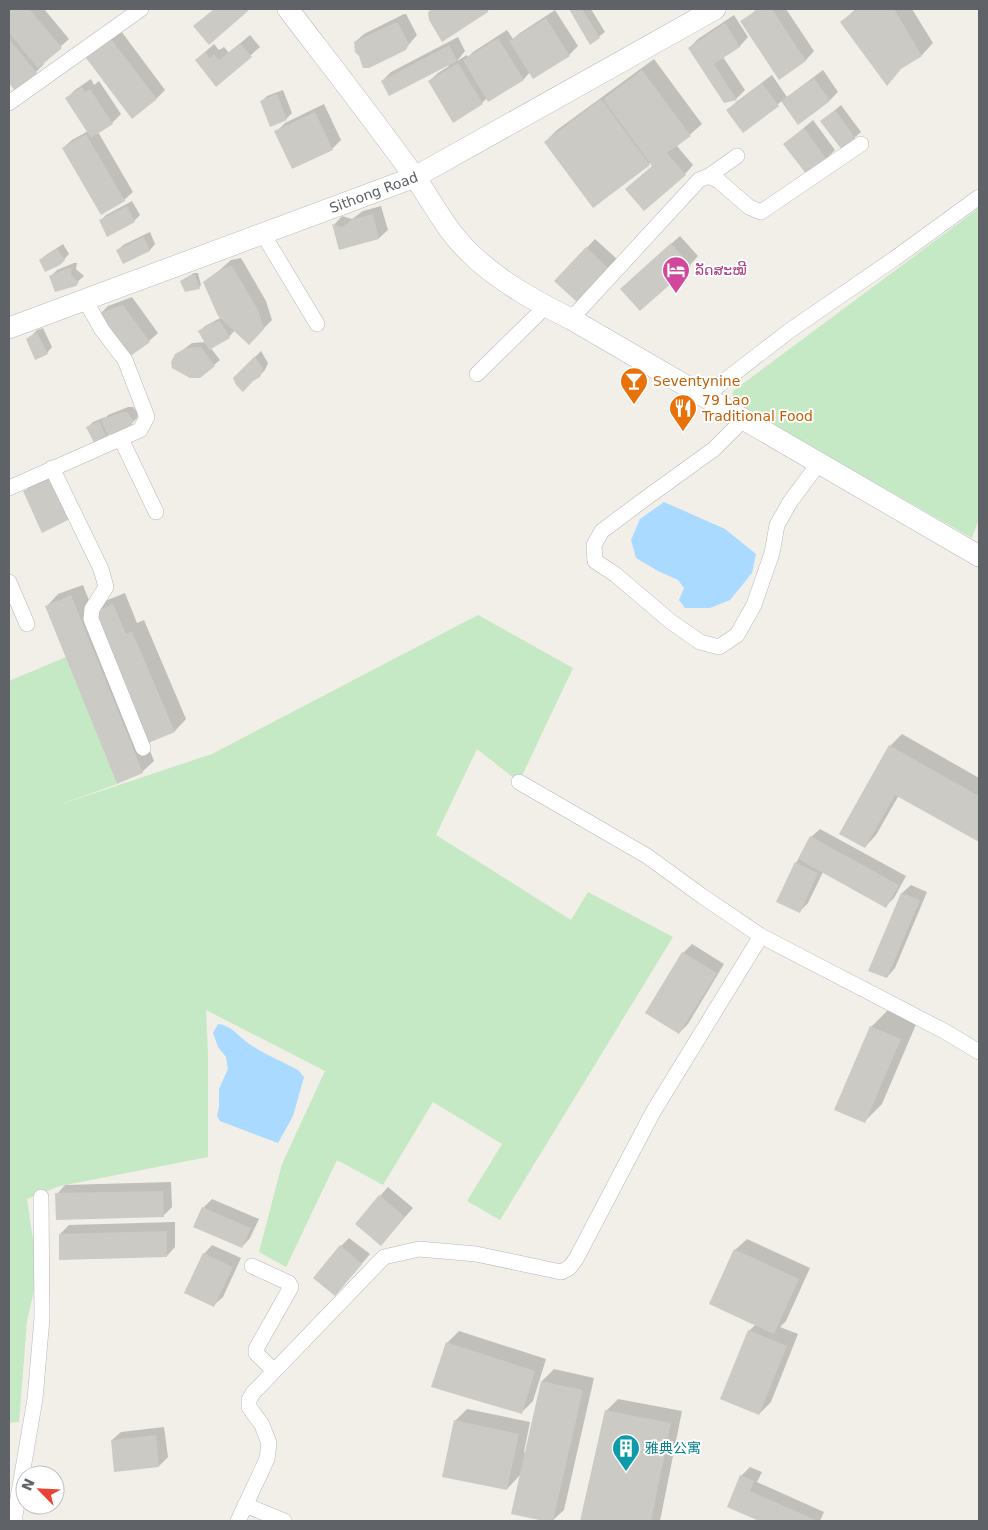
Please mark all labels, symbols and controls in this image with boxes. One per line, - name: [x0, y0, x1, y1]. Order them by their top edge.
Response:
- street label: Sithong Road: [327, 169, 420, 216]
- hotel icon: ລັດສະໝີ: [661, 255, 691, 294]
- place label: ລັດສະໝີ: [695, 261, 747, 278]
- bar icon: Seventynine: [619, 366, 649, 405]
- place label: Seventynine: [653, 373, 740, 389]
- place label: 79 Lao Traditional Food: [701, 392, 813, 424]
- restaurant icon: 79 Lao Traditional Food: [668, 393, 698, 432]
- building icon: 雅典公寓: [611, 1433, 641, 1472]
- place label: 雅典公寓: [645, 1440, 701, 1456]
- north arrow: [15, 1465, 65, 1515]
- text: N: [18, 1476, 38, 1493]

